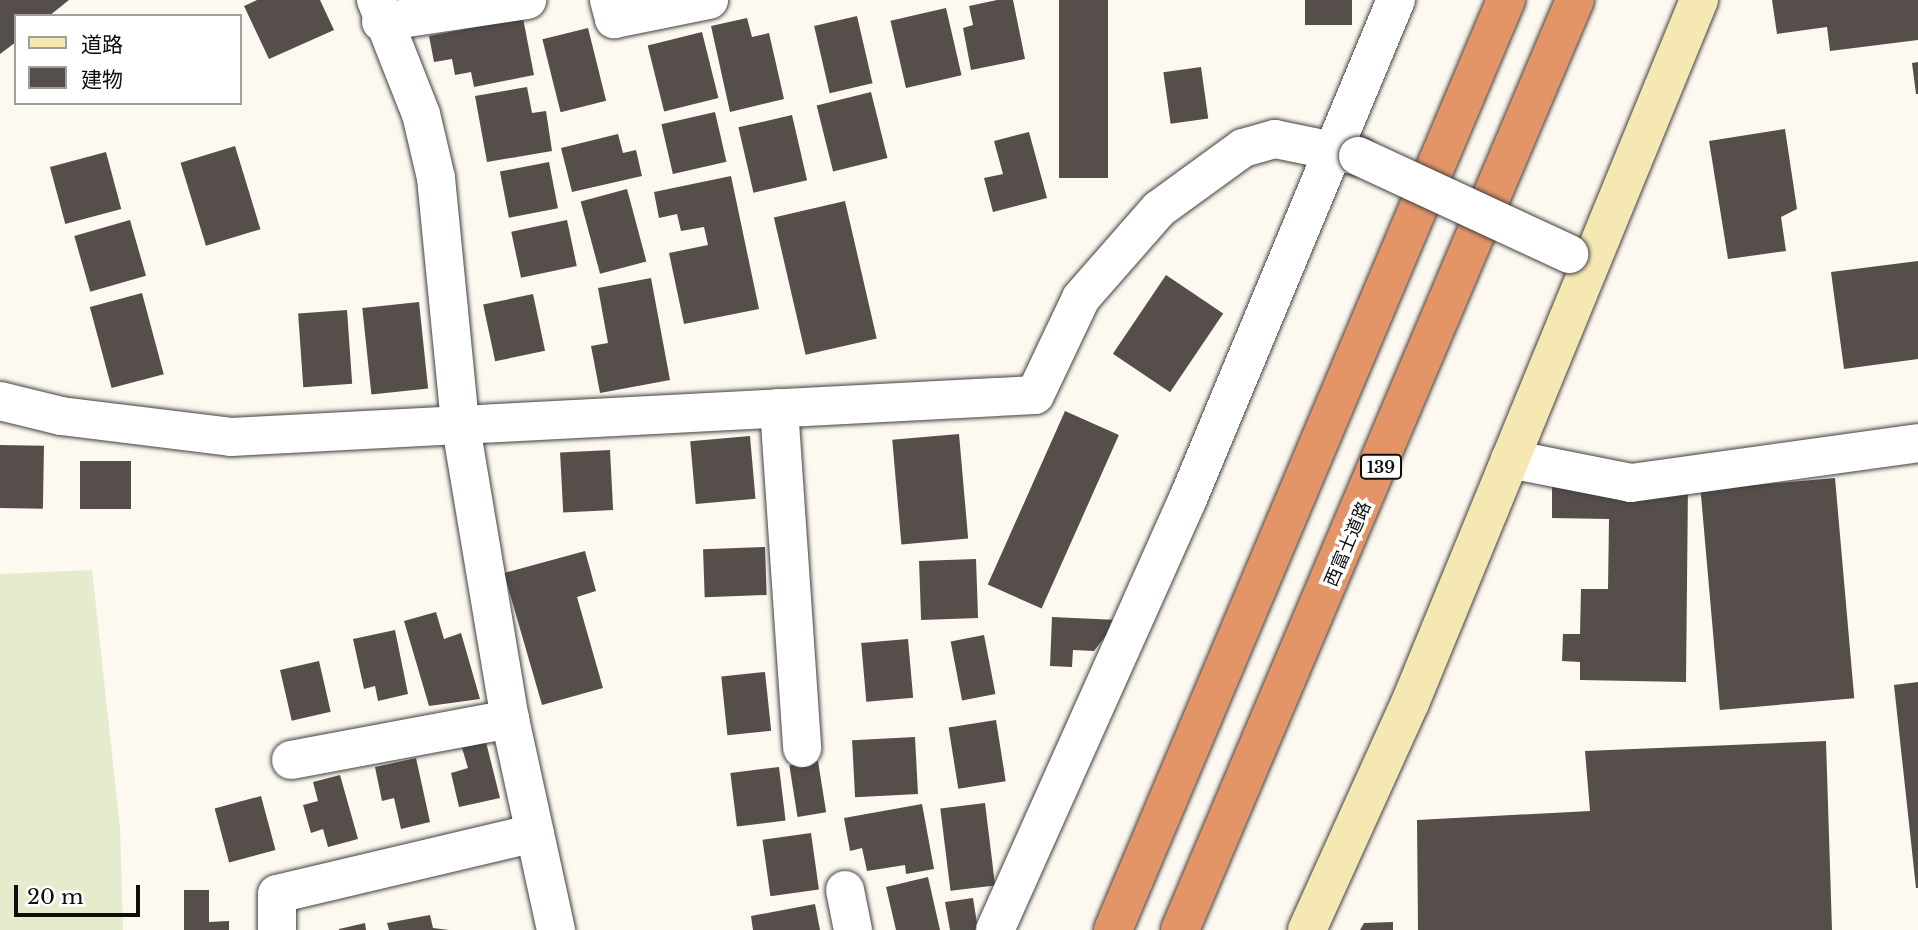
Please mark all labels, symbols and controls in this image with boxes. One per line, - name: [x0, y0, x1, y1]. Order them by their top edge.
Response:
- legend: [14, 14, 242, 105]
- text: 道路: [81, 32, 123, 58]
- text: 建物: [81, 67, 123, 93]
- road number: 139: [1360, 454, 1402, 480]
- street label: 西富士道路: [1320, 498, 1376, 590]
- scale bar: [18, 870, 144, 914]
- text: 20 m: [27, 884, 84, 910]

